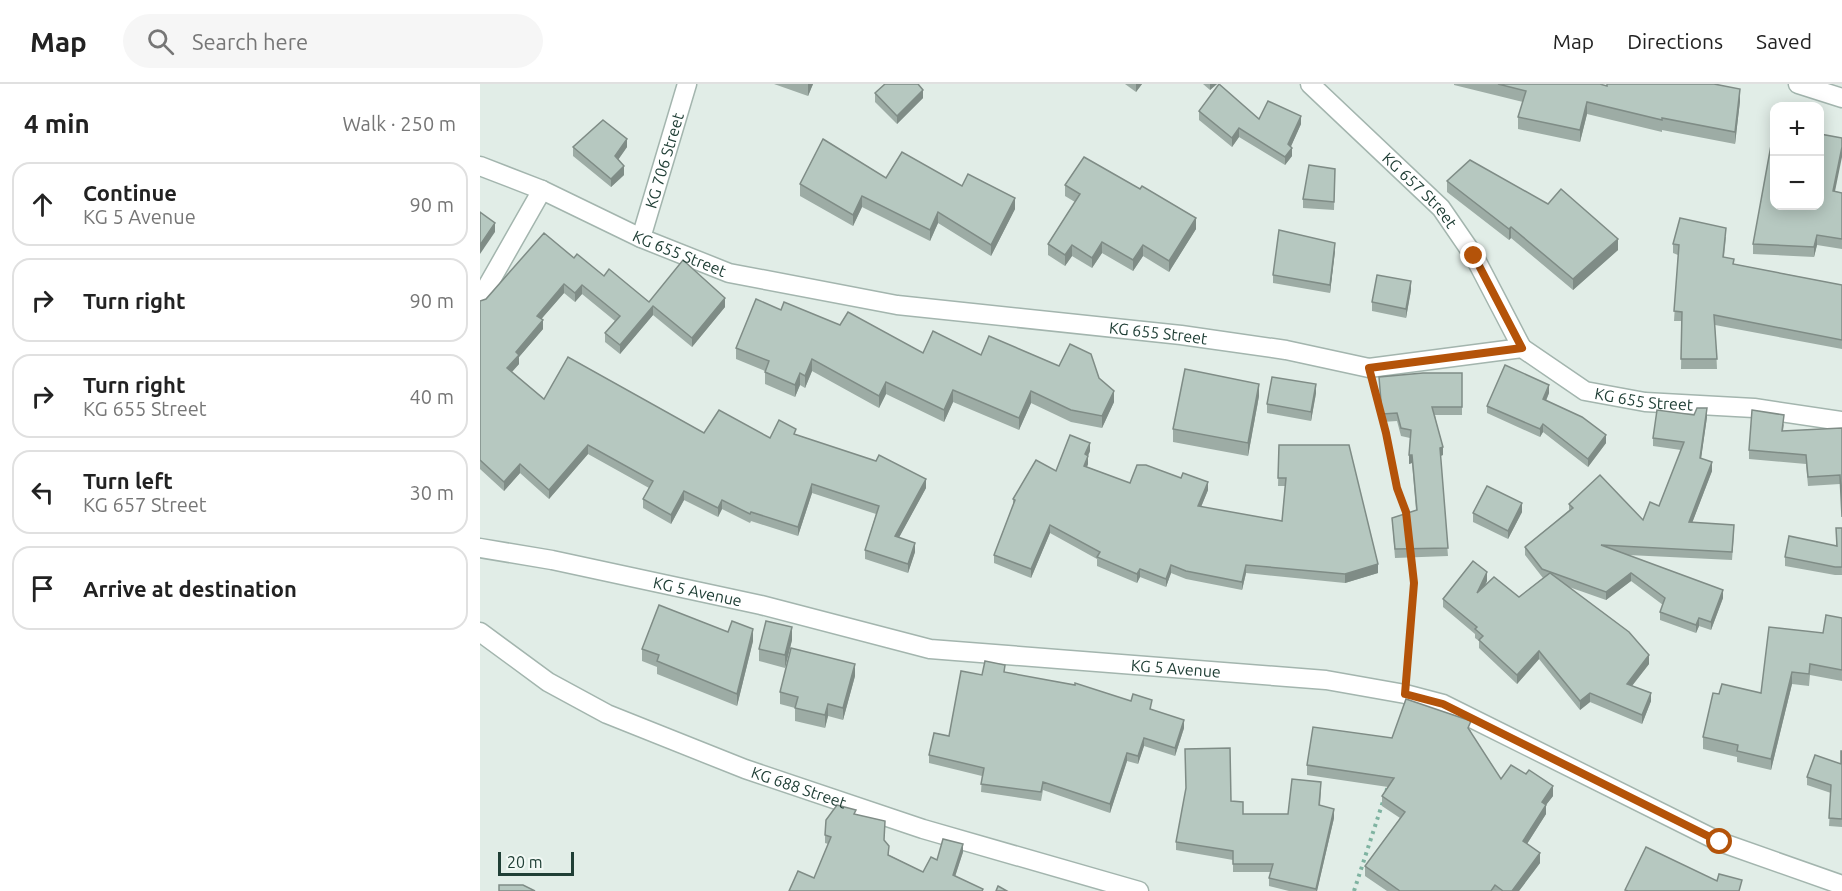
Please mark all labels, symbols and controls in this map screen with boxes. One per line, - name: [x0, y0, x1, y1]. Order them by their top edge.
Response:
- search box: [123, 14, 543, 68]
- icon: search: [144, 25, 177, 58]
- text: Map: [30, 26, 87, 57]
- text: Search here: [192, 29, 308, 54]
- text: Map: [1553, 29, 1594, 53]
- text: Directions: [1627, 29, 1723, 53]
- text: Saved: [1756, 29, 1812, 53]
- map controls: [1770, 102, 1824, 210]
- button: +: [1770, 102, 1824, 156]
- text: 4 min: [24, 109, 90, 138]
- street label: KG 706 Street: [641, 110, 687, 210]
- text: Walk · 250 m: [343, 112, 456, 135]
- street label: KG 657 Street: [1379, 149, 1461, 232]
- button: −: [1770, 156, 1824, 210]
- text: Continue: [83, 180, 177, 205]
- icon: ahead: [26, 188, 59, 221]
- text: 90 m: [410, 193, 454, 216]
- text: KG 5 Avenue: [83, 205, 196, 228]
- street label: KG 655 Street: [630, 226, 730, 280]
- route end: [1460, 242, 1486, 268]
- icon: right: [26, 284, 59, 317]
- text: Turn right: [83, 288, 185, 313]
- text: 90 m: [410, 289, 454, 312]
- street label: KG 655 Street: [1108, 318, 1209, 348]
- text: Turn right: [83, 372, 185, 397]
- icon: right: [26, 380, 59, 413]
- street label: KG 655 Street: [1593, 384, 1694, 414]
- text: 40 m: [410, 385, 454, 408]
- text: KG 655 Street: [83, 397, 207, 420]
- text: Turn left: [83, 468, 173, 493]
- icon: left: [26, 476, 59, 509]
- text: 30 m: [410, 481, 454, 504]
- text: KG 657 Street: [83, 493, 207, 516]
- icon: arrive: [26, 572, 59, 605]
- street label: KG 5 Avenue: [652, 573, 744, 610]
- text: Arrive at destination: [83, 576, 297, 601]
- street label: KG 5 Avenue: [1130, 656, 1222, 681]
- street label: KG 688 Street: [749, 763, 849, 812]
- route start: [1706, 828, 1732, 854]
- scale bar: [498, 849, 574, 876]
- text: 20 m: [507, 853, 543, 871]

